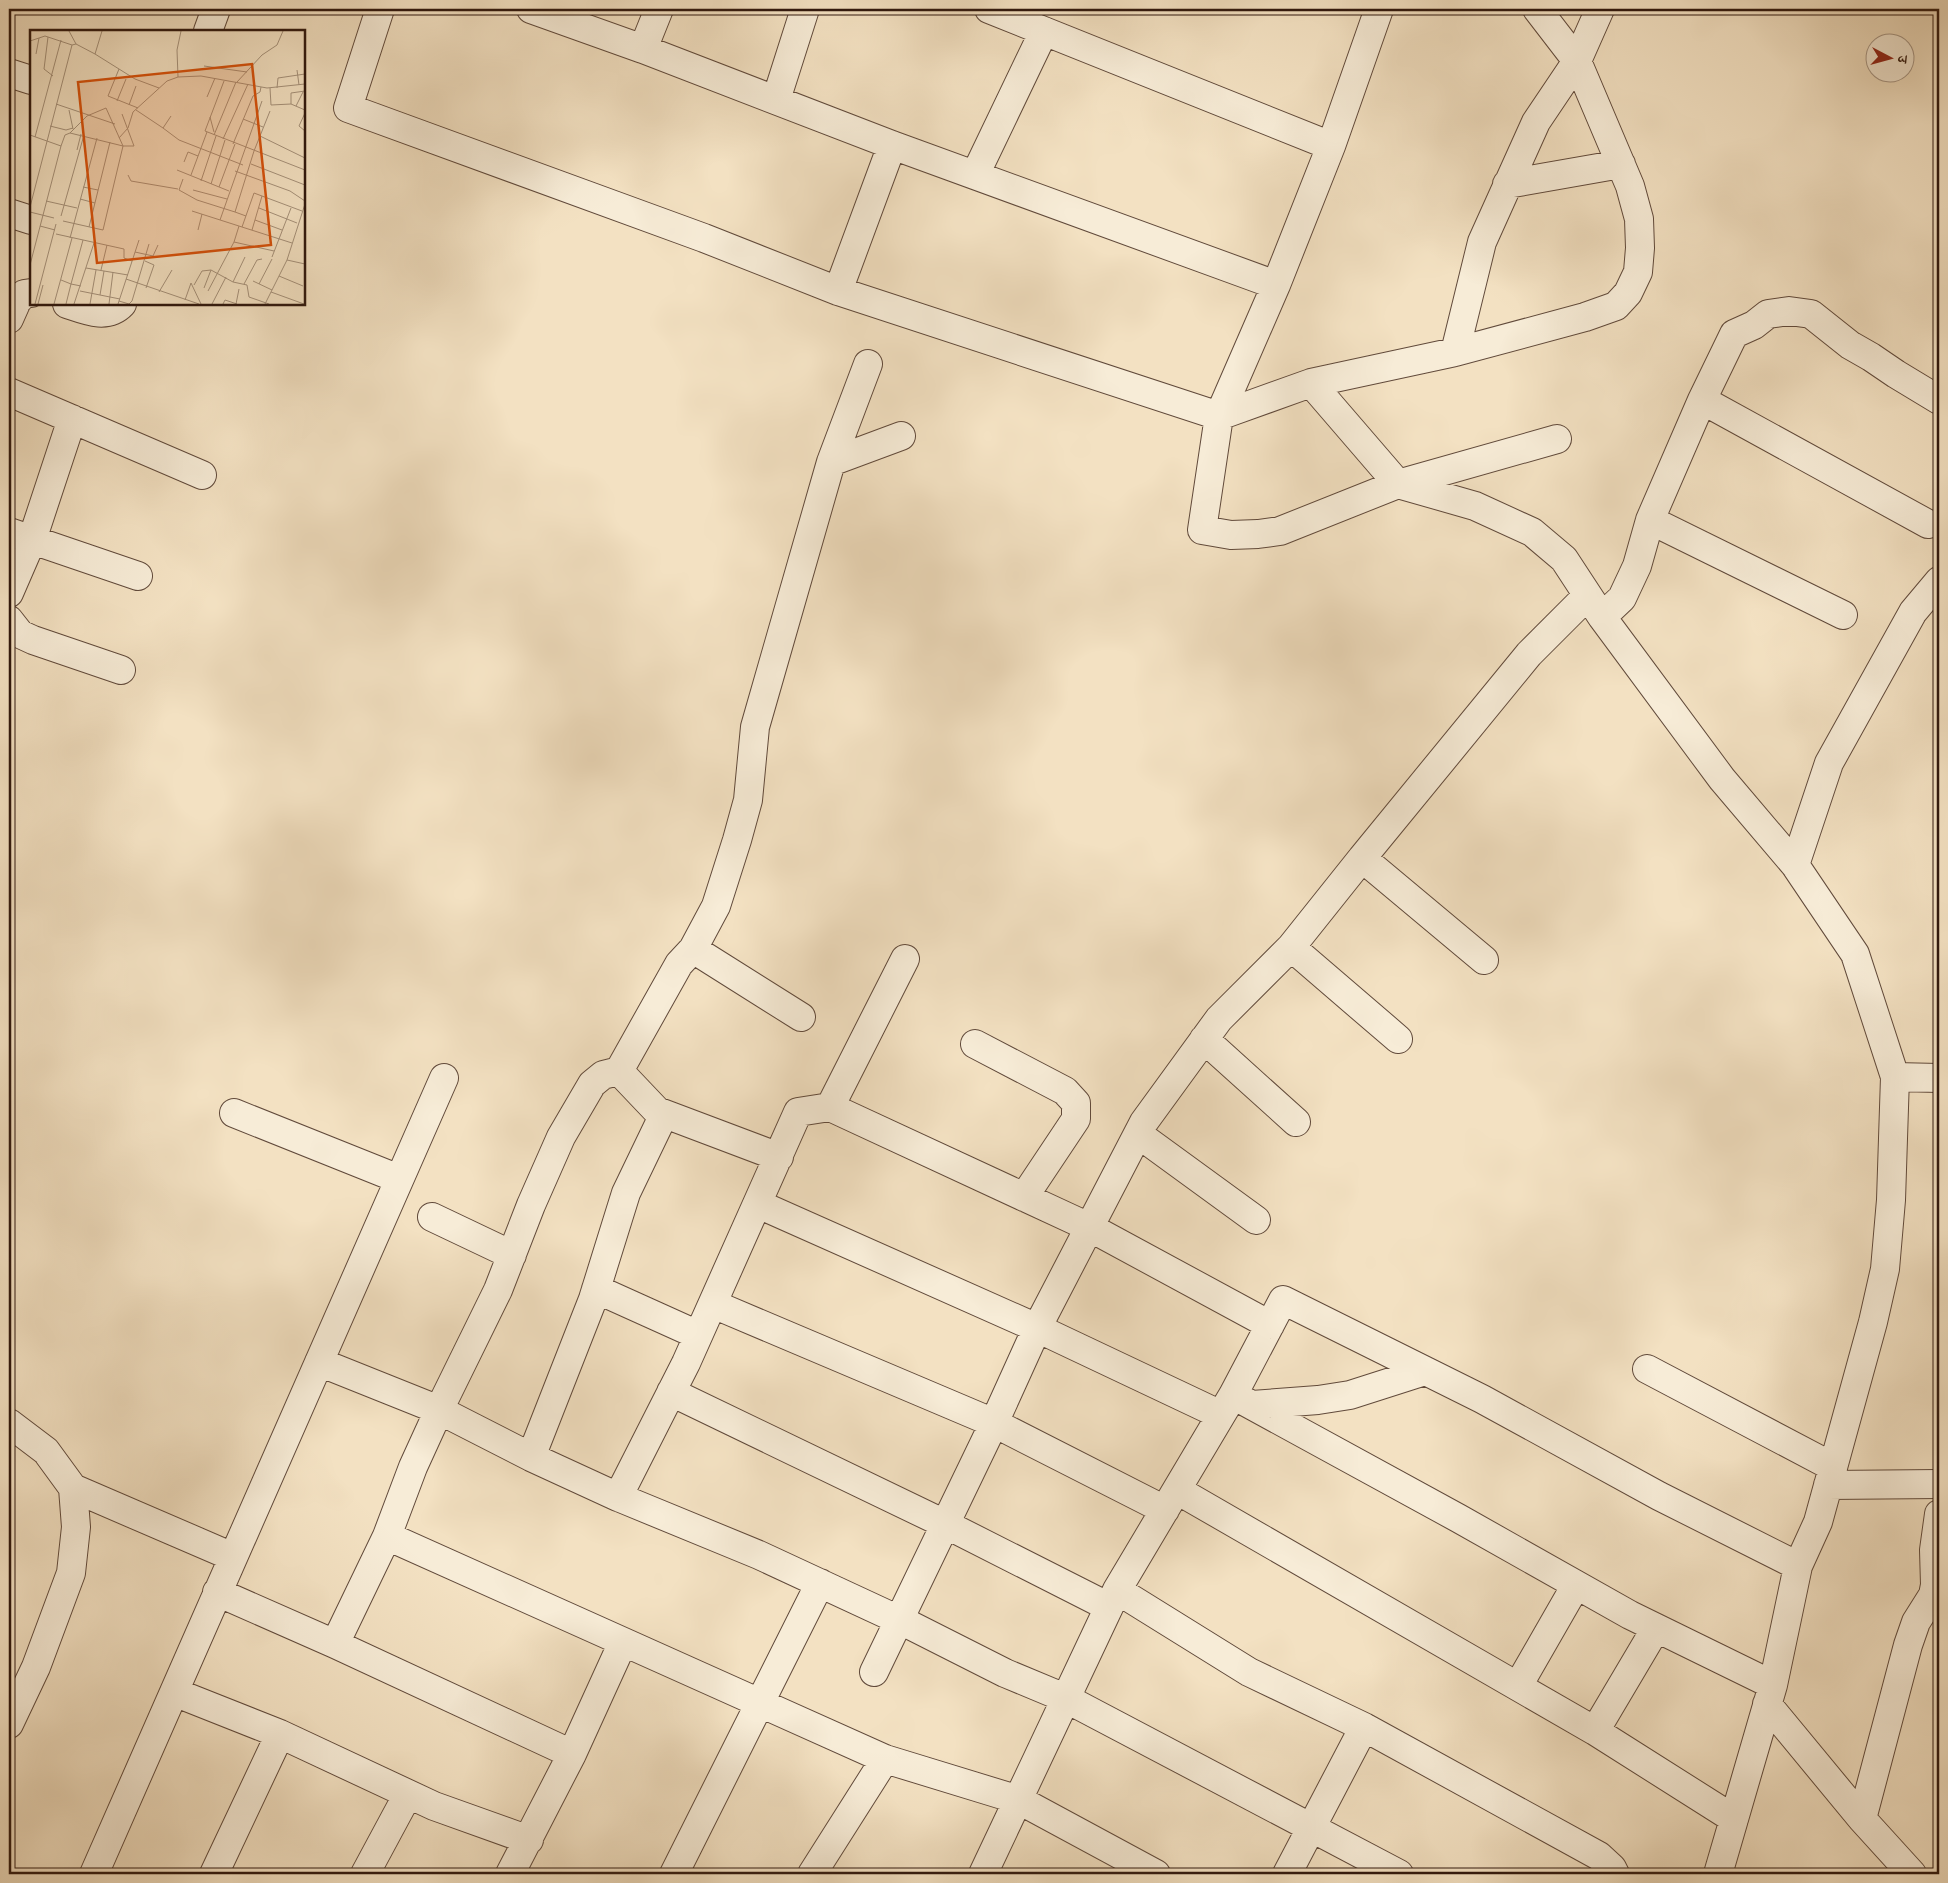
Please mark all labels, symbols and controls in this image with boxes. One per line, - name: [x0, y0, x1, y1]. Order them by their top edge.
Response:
- inset map: [30, 30, 305, 305]
- north arrow: [1866, 32, 1916, 82]
- text: उ: [1893, 54, 1912, 65]

